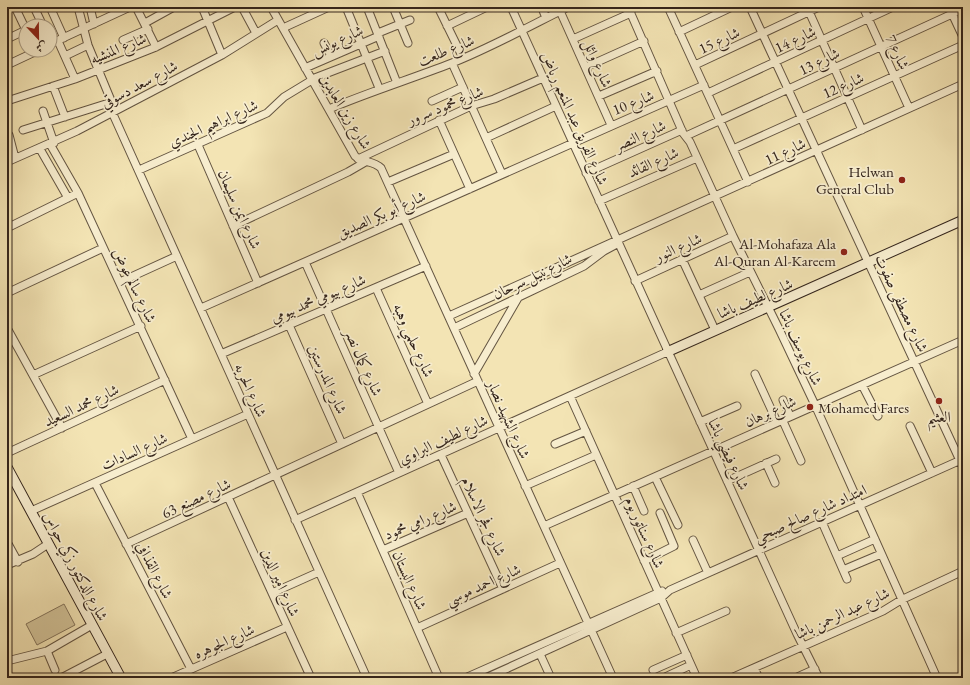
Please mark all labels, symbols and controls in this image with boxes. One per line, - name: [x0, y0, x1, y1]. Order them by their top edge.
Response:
- north arrow: [18, 18, 58, 58]
- street label: شارع يونس: [308, 20, 368, 63]
- street label: شارع 14: [771, 21, 820, 60]
- street label: شارع 15: [695, 22, 744, 61]
- street label: شارع المنشيه: [87, 28, 150, 72]
- street label: شارع طلعت: [415, 30, 479, 74]
- street label: شارع 7: [878, 32, 914, 74]
- street label: شارع وائل: [575, 36, 617, 92]
- text: ش: [34, 39, 49, 56]
- street label: شارع 13: [795, 43, 844, 83]
- street label: شارع الفريق عبد المنعم رياض: [532, 48, 613, 190]
- street label: شارع سعد دسوقي: [97, 56, 183, 116]
- street label: شارع 12: [819, 67, 868, 106]
- street label: شارع زين العابدين: [313, 70, 376, 154]
- street label: شارع محمود سرور: [402, 81, 487, 133]
- street label: شارع 10: [609, 85, 658, 123]
- street label: شارع ابراهيم الجندي: [165, 95, 263, 157]
- street label: شارع النصر: [609, 115, 670, 159]
- street label: شارع 11: [761, 133, 810, 172]
- street label: شارع القائد: [625, 142, 683, 185]
- place label: Helwan General Club: [816, 162, 894, 198]
- street label: شارع ايمن سليمان: [210, 166, 266, 253]
- marker: Helwan General Club: [897, 175, 907, 185]
- street label: شارع أبو بكر الصديق: [333, 185, 430, 246]
- street label: شارع النور: [650, 228, 706, 270]
- place label: Al-Mohafaza Ala Al-Quran Al-Kareem: [713, 234, 836, 270]
- street label: شارع سالم عوض: [105, 244, 161, 327]
- marker: Al-Mohafaza Ala Al-Quran Al-Kareem: [839, 247, 849, 257]
- street label: شارع نبيل سرحان: [489, 249, 577, 307]
- street label: شارع مصطفى صفوت: [867, 251, 933, 357]
- street label: شارع بيومي محمد بيومي: [267, 269, 370, 330]
- street label: شارع لطيف باشا: [715, 274, 797, 326]
- street label: شارع حلمي وهبه: [385, 300, 439, 382]
- street label: شارع يوسف باشا: [771, 306, 827, 390]
- street label: شارع كمال نصر: [336, 324, 387, 400]
- street label: شارع المدرستين: [301, 341, 352, 418]
- street label: شارع الحريه: [227, 360, 271, 422]
- street label: شارع الشهيد نصار: [479, 375, 535, 463]
- street label: شارع محمد السعيد: [40, 379, 123, 434]
- street label: شارع برهان: [741, 391, 801, 435]
- marker: العثيم: [934, 396, 944, 406]
- place label: Mohamed Fares: [818, 398, 909, 417]
- marker: Mohamed Fares: [805, 402, 815, 412]
- place label: العثيم: [927, 407, 951, 432]
- street label: شارع لطيف البراوي: [395, 410, 492, 472]
- street label: شارع فيضي باشا: [700, 415, 754, 495]
- street label: شارع السادات: [98, 428, 172, 478]
- street label: شارع فجر الاسلام: [454, 473, 511, 560]
- street label: شارع مصنع 63: [158, 474, 236, 527]
- street label: امتداد شارع صالح صبحي: [751, 480, 871, 551]
- street label: شارع سناتور يوم: [617, 493, 669, 572]
- street label: شارع رامي محمود: [381, 496, 461, 547]
- street label: شارع الدكتور زكي حواس: [36, 508, 113, 626]
- street label: شارع القذافي: [129, 538, 177, 604]
- street label: شارع امير الدين: [254, 545, 304, 621]
- street label: شارع البستان: [385, 547, 431, 614]
- street label: شارع احمد موسي: [442, 559, 526, 614]
- street label: شارع عبد الرحمن باشا: [792, 583, 894, 647]
- street label: شارع الجوهره: [191, 619, 259, 666]

